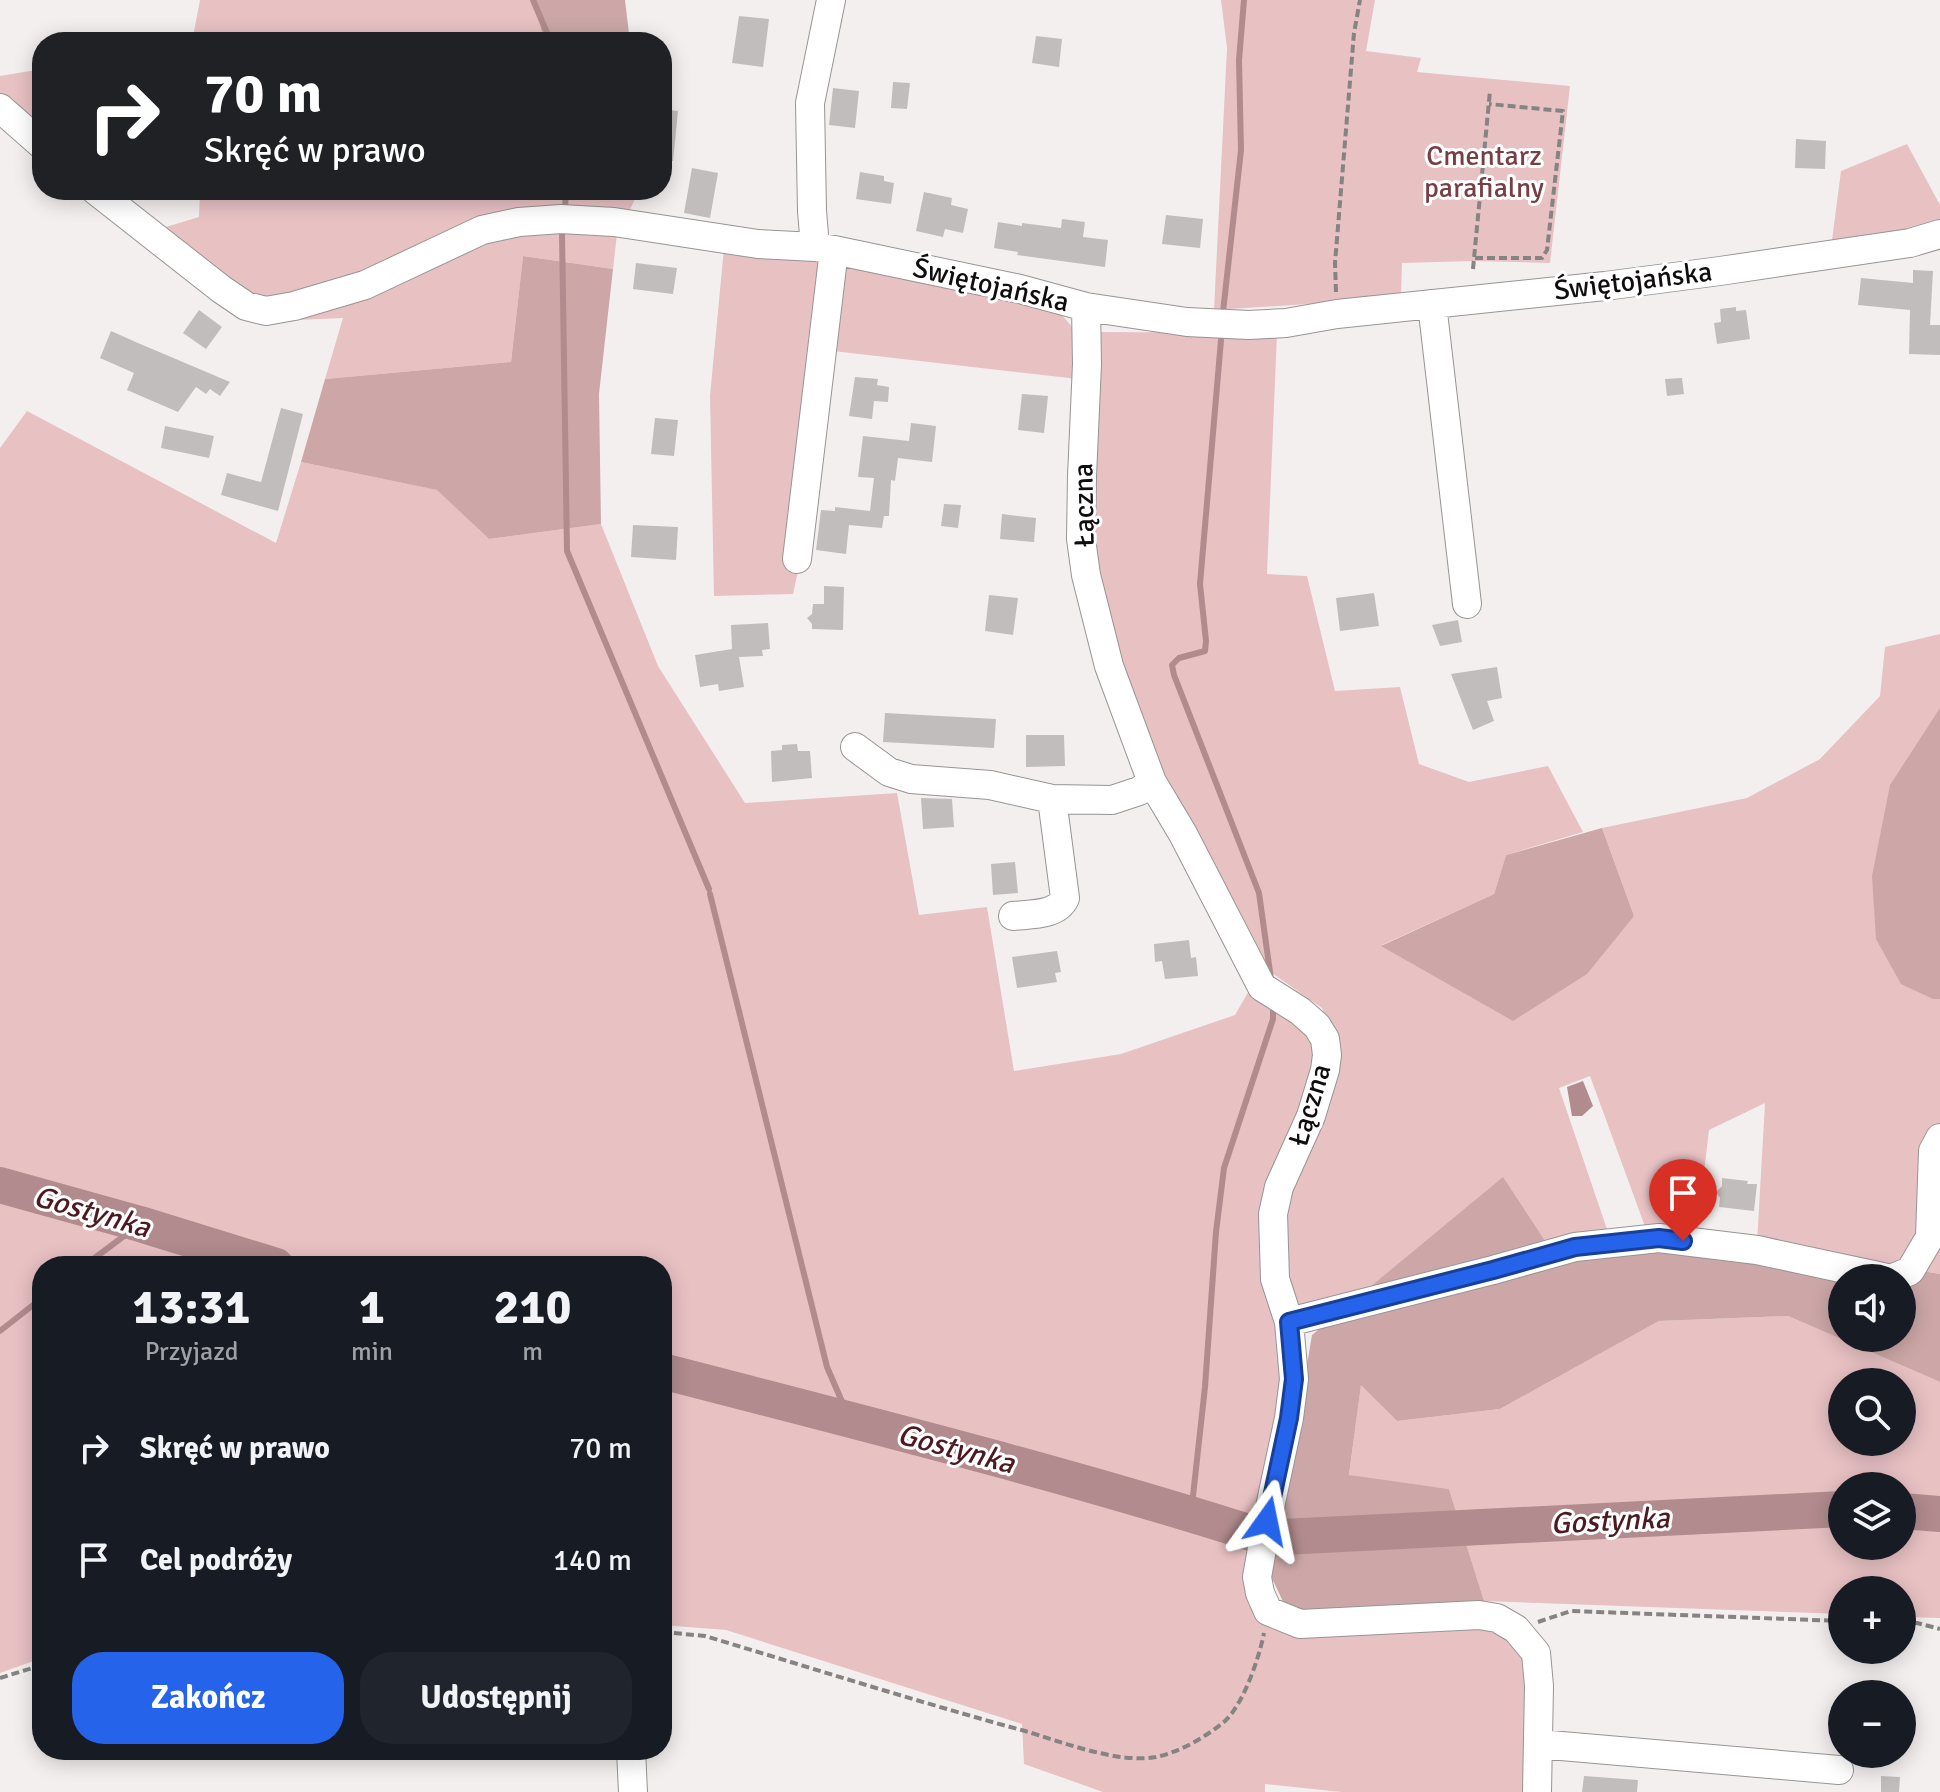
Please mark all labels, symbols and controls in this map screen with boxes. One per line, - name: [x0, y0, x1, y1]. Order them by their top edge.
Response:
- text: 70 m: [204, 59, 322, 128]
- icon: right: [72, 64, 176, 168]
- text: Skręć w prawo: [204, 128, 426, 173]
- park label: Cmentarz parafialny: [1424, 139, 1544, 205]
- street label: Świętojańska: [910, 251, 1072, 319]
- street label: Świętojańska: [1552, 254, 1714, 308]
- street label: Łączna: [1066, 463, 1102, 547]
- street label: Łączna: [1281, 1060, 1339, 1150]
- pin: [1649, 1159, 1717, 1241]
- icon: arrive: [1661, 1171, 1705, 1215]
- water label: Gostynka: [30, 1178, 155, 1246]
- map controls: [1828, 1264, 1916, 1768]
- button: sound: [1828, 1264, 1916, 1352]
- text: 13:31: [133, 1278, 250, 1337]
- text: 1: [359, 1278, 385, 1337]
- text: 210: [494, 1278, 571, 1337]
- text: Przyjazd: [145, 1336, 238, 1368]
- text: min: [351, 1336, 393, 1368]
- text: m: [522, 1336, 543, 1368]
- button: search: [1828, 1368, 1916, 1456]
- water label: Gostynka: [894, 1416, 1019, 1483]
- icon: right: [72, 1426, 116, 1470]
- text: Skręć w prawo: [140, 1430, 330, 1467]
- text: 70 m: [569, 1430, 632, 1467]
- button: layers: [1828, 1472, 1916, 1560]
- position arrow: [1225, 1479, 1309, 1563]
- water label: Gostynka: [1549, 1499, 1671, 1543]
- icon: arrive: [72, 1538, 116, 1582]
- text: Cel podróży: [140, 1542, 292, 1579]
- text: 140 m: [553, 1542, 632, 1579]
- button: +: [1828, 1576, 1916, 1664]
- button: Zakończ: [72, 1652, 344, 1744]
- button: Udostępnij: [360, 1652, 632, 1744]
- button: −: [1828, 1680, 1916, 1768]

